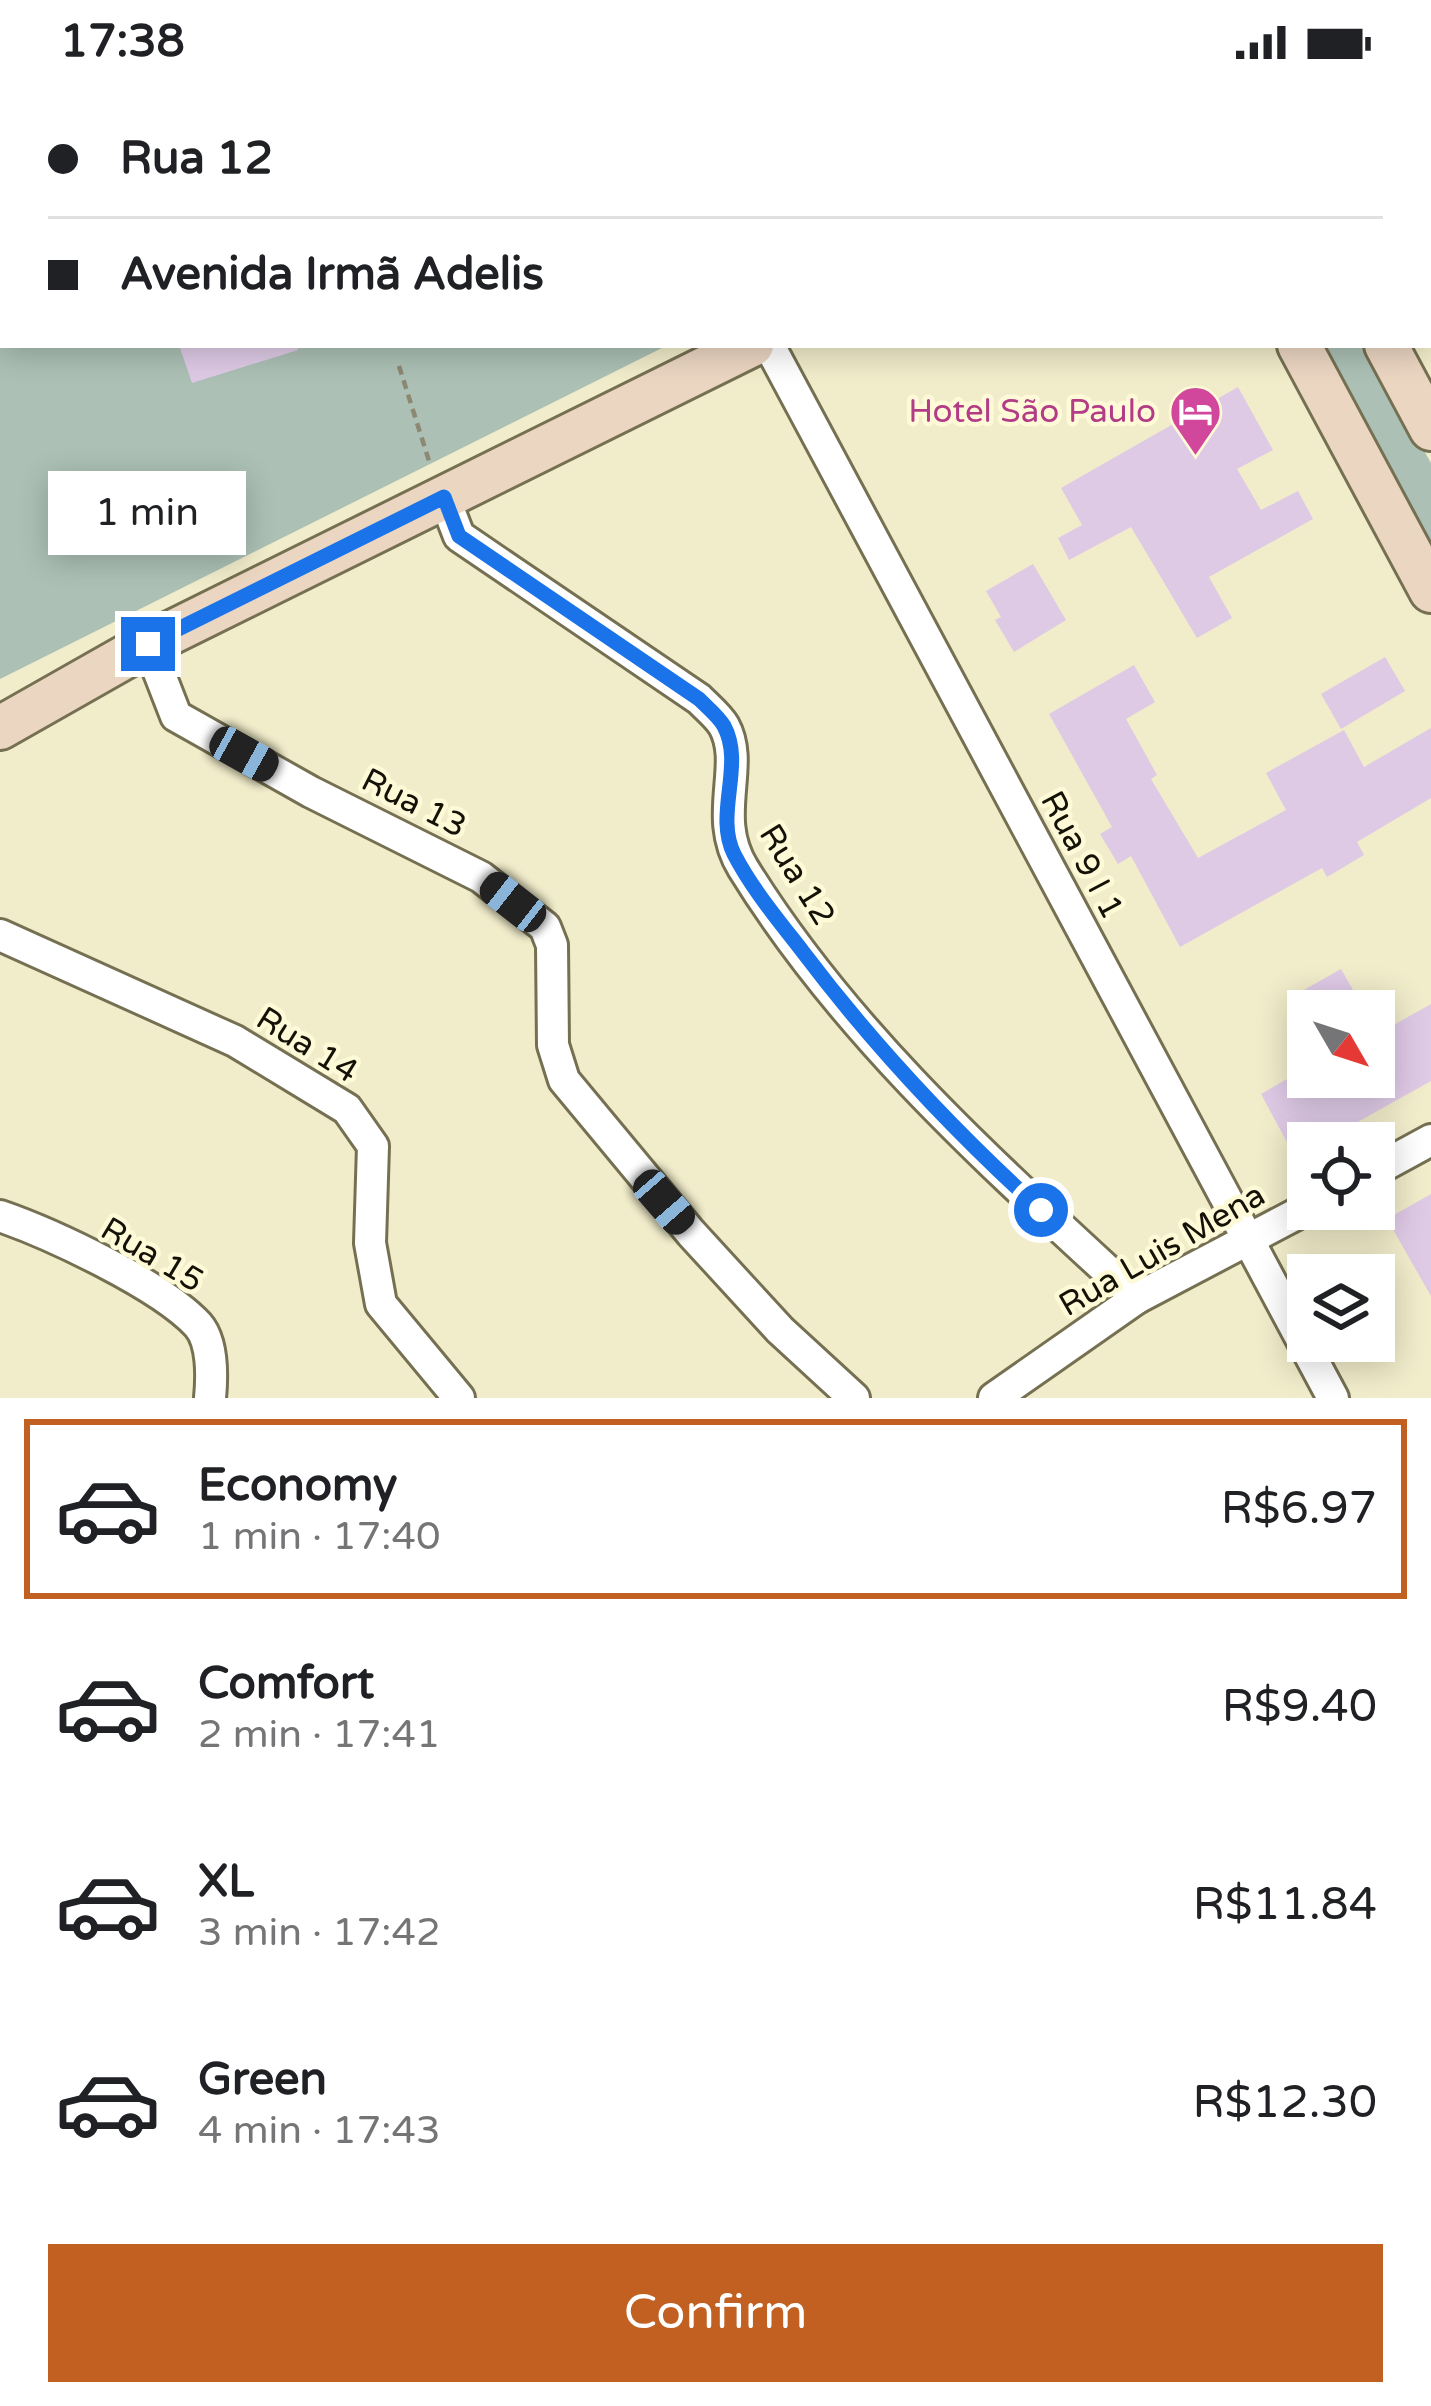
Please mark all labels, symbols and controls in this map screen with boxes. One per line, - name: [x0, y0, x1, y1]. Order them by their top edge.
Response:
- text: 17:38: [60, 15, 185, 69]
- text: Rua 12: [120, 132, 273, 186]
- text: Avenida Irmã Adelis: [120, 248, 544, 302]
- hotel icon: Hotel São Paulo: [1167, 383, 1223, 457]
- place label: Hotel São Paulo: [908, 392, 1156, 431]
- callout: 1 min: [49, 470, 247, 554]
- text: 1 min: [95, 489, 199, 536]
- route end: [121, 617, 175, 671]
- car: [204, 721, 284, 787]
- street label: Rua 13: [355, 760, 473, 846]
- street label: Rua 9 I 1: [1032, 785, 1132, 925]
- street label: Rua 12: [751, 817, 843, 933]
- car: [474, 866, 552, 938]
- north arrow: [1287, 990, 1395, 1098]
- map controls: [1287, 990, 1395, 1362]
- street label: Rua 14: [249, 999, 365, 1091]
- button: locate: [1287, 1122, 1395, 1230]
- car: [627, 1163, 701, 1241]
- street label: Rua Luis Mena: [1052, 1175, 1272, 1325]
- route start: [1014, 1183, 1068, 1237]
- street label: Rua 15: [94, 1209, 210, 1301]
- button: layers: [1287, 1254, 1395, 1362]
- icon: car: [54, 1455, 162, 1563]
- text: Economy: [198, 1459, 397, 1513]
- text: R$6.97: [1221, 1482, 1377, 1536]
- text: 1 min · 17:40: [198, 1513, 440, 1560]
- icon: car: [54, 1653, 162, 1761]
- text: Comfort: [198, 1657, 374, 1711]
- text: R$9.40: [1222, 1680, 1377, 1734]
- text: 2 min · 17:41: [198, 1711, 440, 1758]
- icon: car: [54, 1851, 162, 1959]
- text: XL: [198, 1855, 254, 1909]
- text: R$11.84: [1193, 1878, 1377, 1932]
- text: 3 min · 17:42: [198, 1909, 440, 1956]
- icon: car: [54, 2049, 162, 2157]
- text: Green: [198, 2053, 327, 2107]
- text: R$12.30: [1192, 2076, 1377, 2130]
- text: 4 min · 17:43: [198, 2107, 440, 2154]
- button: Confirm: [48, 2244, 1383, 2382]

